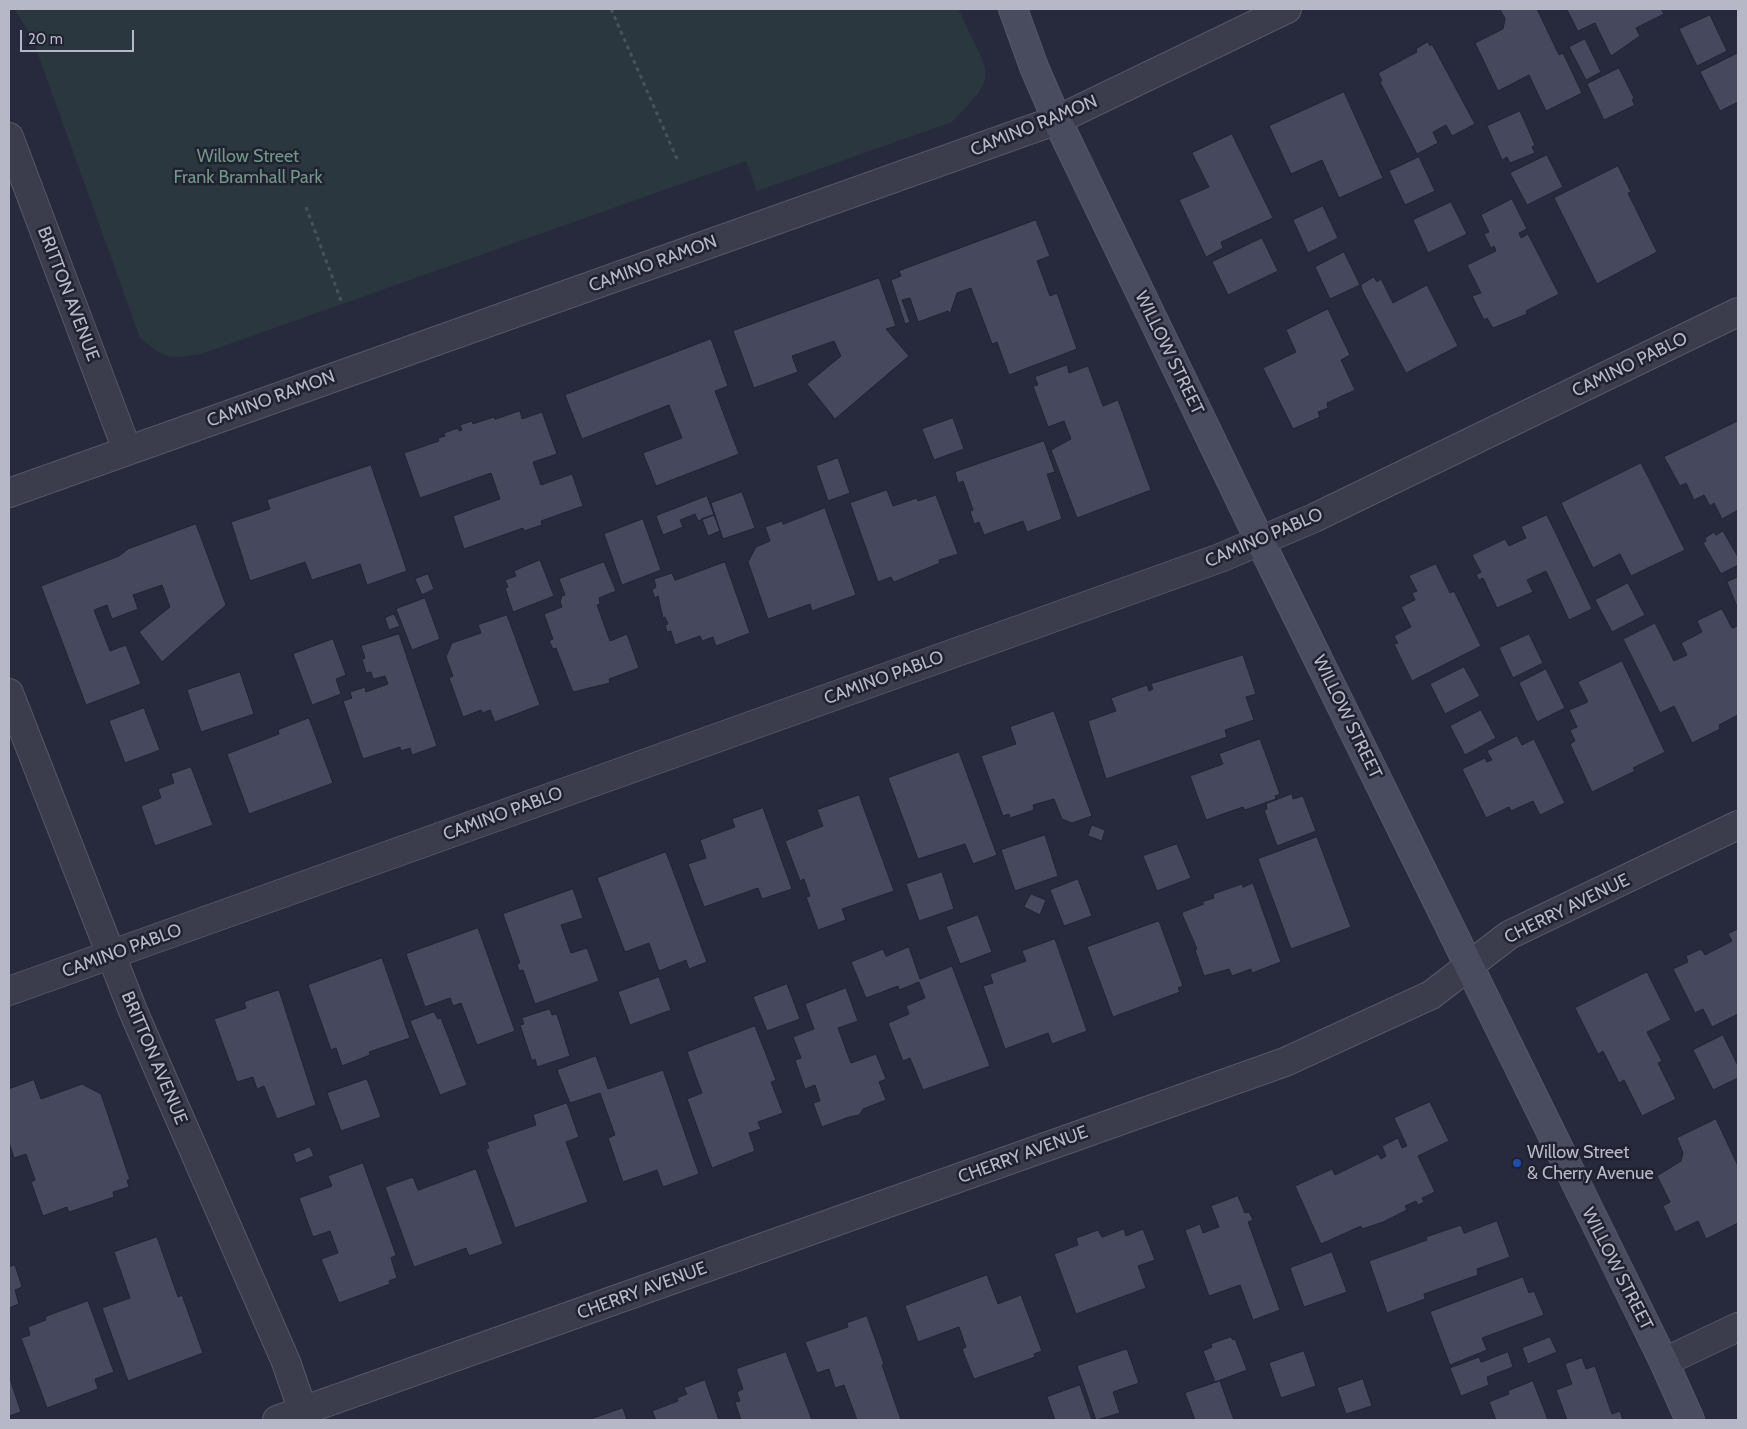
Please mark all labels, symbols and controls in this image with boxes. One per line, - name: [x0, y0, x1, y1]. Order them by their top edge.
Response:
- scale bar: [22, 20, 136, 52]
- text: 20 m: [28, 30, 63, 48]
- street label: CAMINO RAMON: [967, 91, 1101, 161]
- park label: Willow Street Frank Bramhall Park: [174, 146, 322, 188]
- street label: BRITTON AVENUE: [32, 224, 104, 364]
- street label: CAMINO RAMON: [586, 231, 720, 297]
- street label: WILLOW STREET: [1130, 288, 1208, 418]
- street label: CAMINO PABLO: [1569, 328, 1691, 402]
- street label: CAMINO RAMON: [204, 366, 338, 432]
- street label: CAMINO PABLO: [1202, 503, 1326, 573]
- street label: CAMINO PABLO: [821, 646, 947, 710]
- street label: WILLOW STREET: [1308, 652, 1386, 782]
- street label: CAMINO PABLO: [440, 782, 566, 846]
- street label: CHERRY AVENUE: [1501, 869, 1633, 949]
- street label: CAMINO PABLO: [59, 919, 185, 983]
- street label: BRITTON AVENUE: [116, 988, 192, 1128]
- street label: CHERRY AVENUE: [955, 1122, 1091, 1188]
- place label: Willow Street & Cherry Avenue: [1527, 1142, 1654, 1184]
- marker: Willow Street & Cherry Avenue: [1511, 1157, 1523, 1169]
- street label: WILLOW STREET: [1577, 1204, 1657, 1334]
- street label: CHERRY AVENUE: [574, 1258, 710, 1324]

